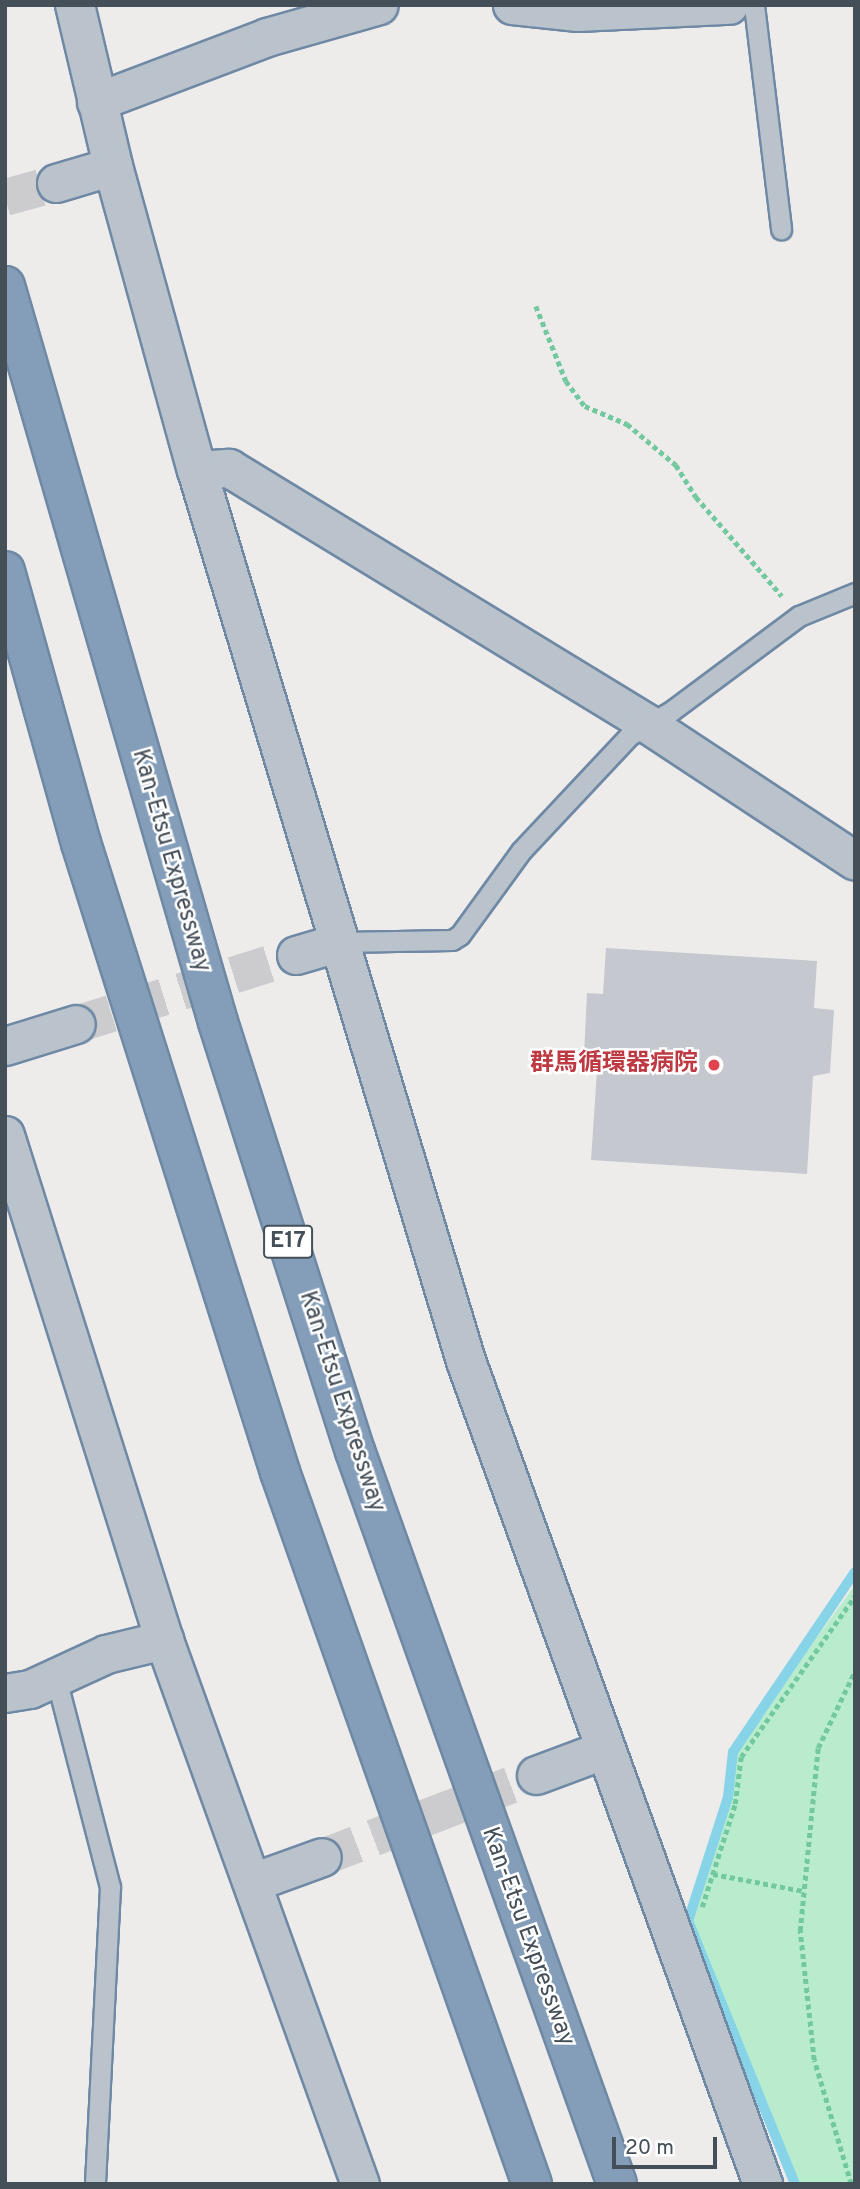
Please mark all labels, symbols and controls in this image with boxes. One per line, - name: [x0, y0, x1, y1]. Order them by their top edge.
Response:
- street label: Kan-Etsu Expressway: [124, 746, 216, 976]
- place label: 群馬循環器病院: [530, 1051, 698, 1079]
- marker: 群馬循環器病院: [704, 1055, 724, 1075]
- road number: E17: [262, 1222, 314, 1261]
- street label: Kan-Etsu Expressway: [292, 1288, 390, 1516]
- street label: Kan-Etsu Expressway: [474, 1824, 580, 2050]
- scale bar: [615, 2122, 720, 2166]
- text: 20 m: [625, 2135, 674, 2162]

